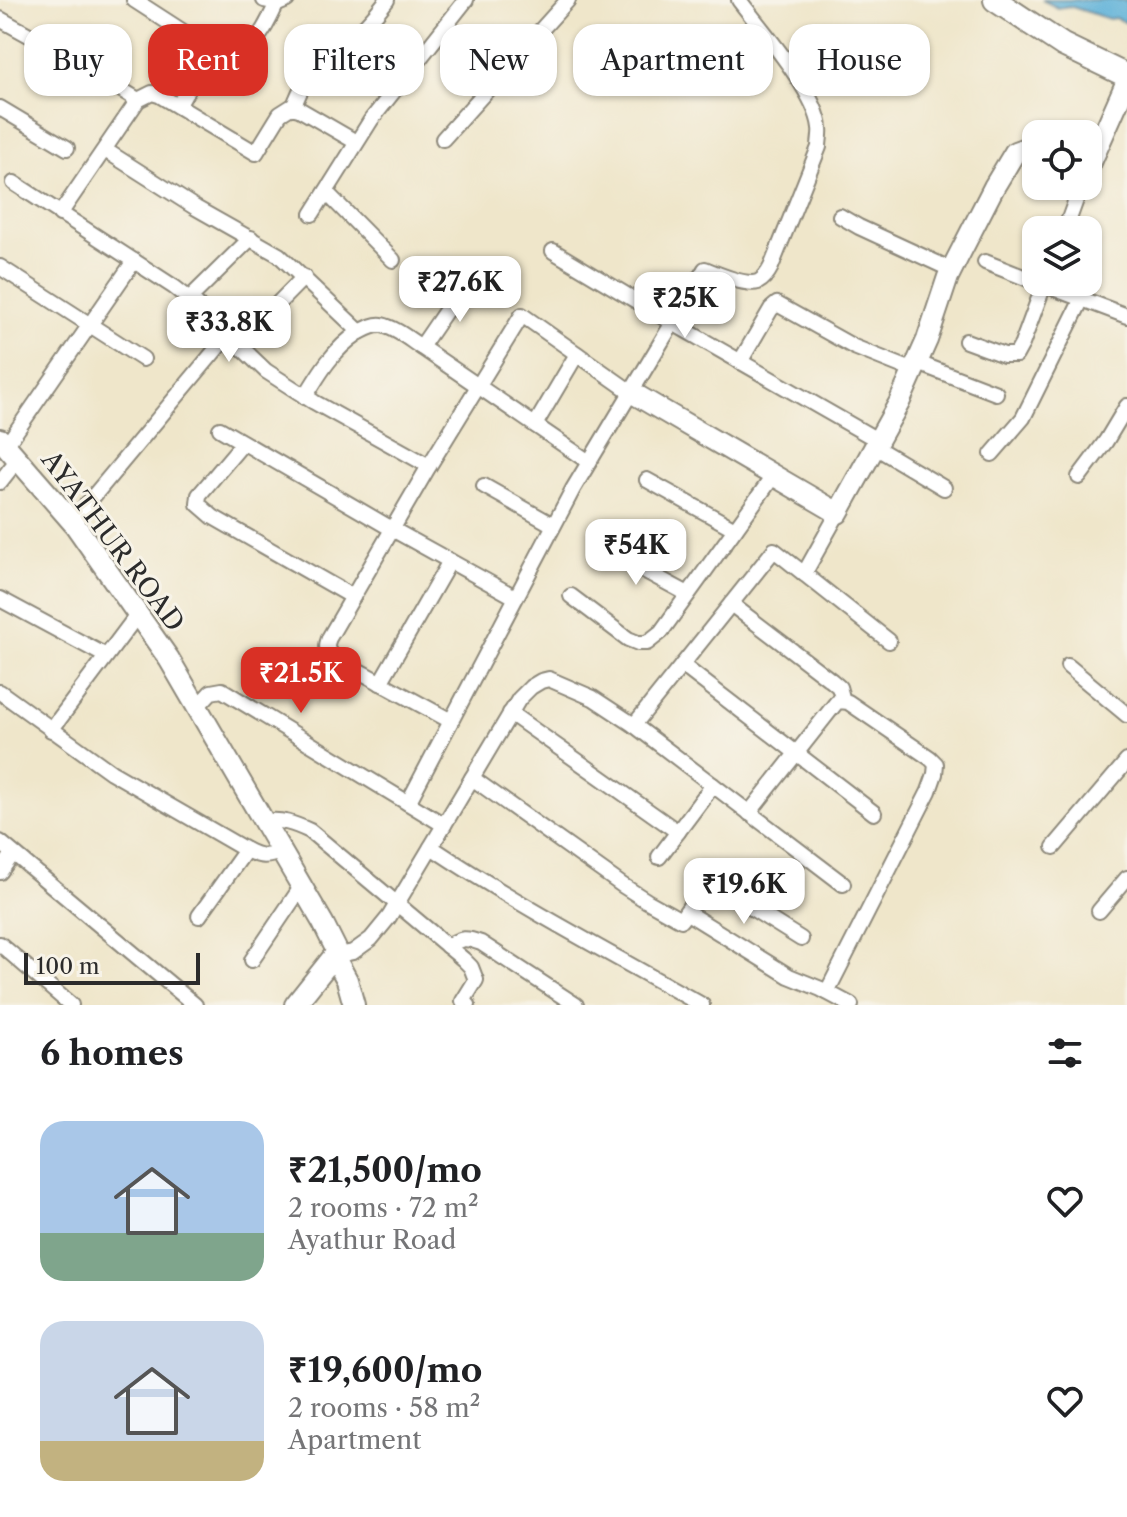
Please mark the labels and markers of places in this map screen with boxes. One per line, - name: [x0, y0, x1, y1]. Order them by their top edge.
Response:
- pin: ₹27.6K: [395, 256, 525, 324]
- pin: ₹25K: [638, 272, 732, 340]
- pin: ₹33.8K: [164, 296, 294, 364]
- pin: ₹54K: [589, 519, 683, 587]
- pin: ₹21.5K: [236, 647, 366, 715]
- pin: ₹19.6K: [679, 858, 809, 926]

